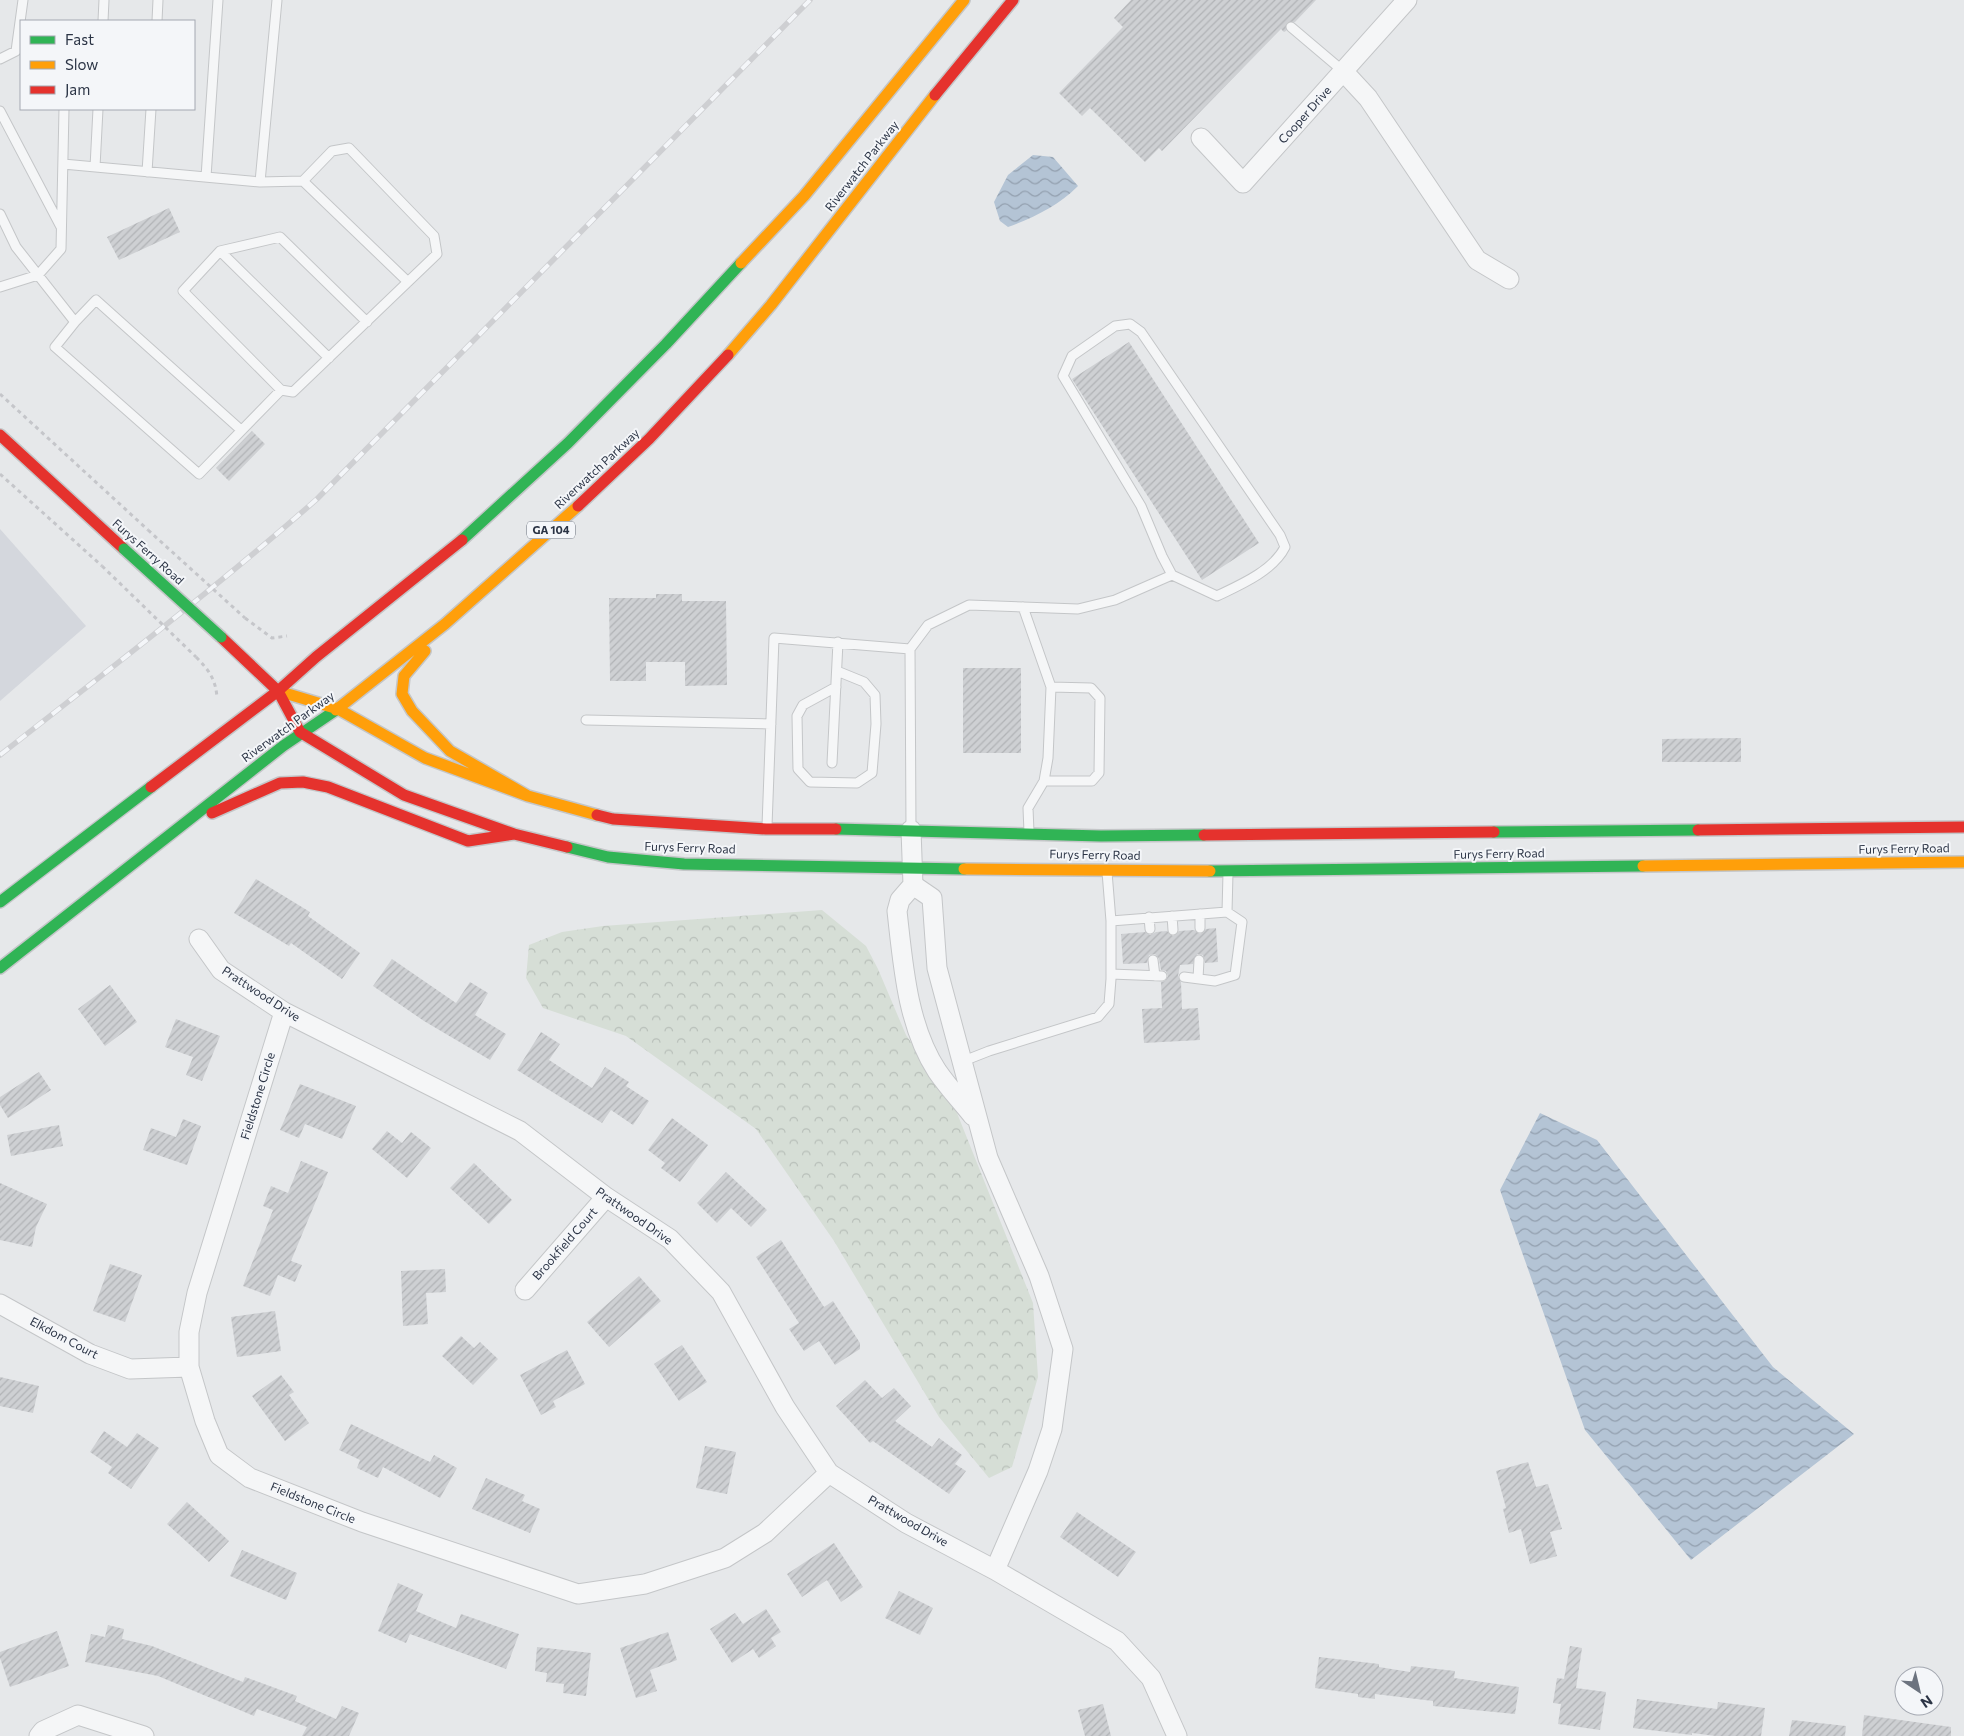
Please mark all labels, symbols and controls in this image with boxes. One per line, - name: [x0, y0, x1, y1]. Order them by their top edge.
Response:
- legend: [20, 20, 195, 110]
- text: Fast: [65, 30, 94, 48]
- text: Slow: [65, 55, 98, 73]
- text: Jam: [65, 80, 90, 98]
- street label: Cooper Drive: [1275, 83, 1334, 146]
- street label: Riverwatch Parkway: [822, 117, 901, 213]
- street label: Riverwatch Parkway: [551, 425, 642, 511]
- street label: Furys Ferry Road: [110, 516, 187, 587]
- road number: GA 104: [527, 522, 575, 538]
- street label: Riverwatch Parkway: [238, 688, 336, 764]
- street label: Furys Ferry Road: [644, 838, 736, 856]
- street label: Furys Ferry Road: [1858, 840, 1950, 856]
- street label: Furys Ferry Road: [1453, 845, 1545, 861]
- street label: Furys Ferry Road: [1049, 846, 1141, 862]
- street label: Prattwood Drive: [220, 963, 303, 1024]
- street label: Fieldstone Circle: [237, 1050, 277, 1141]
- street label: Prattwood Drive: [594, 1184, 676, 1247]
- street label: Brookfield Court: [529, 1204, 600, 1282]
- street label: Elkdom Court: [28, 1313, 101, 1361]
- street label: Fieldstone Circle: [269, 1479, 358, 1525]
- street label: Prattwood Drive: [866, 1492, 951, 1549]
- north arrow: [1894, 1666, 1944, 1716]
- text: N: [1918, 1692, 1936, 1712]

